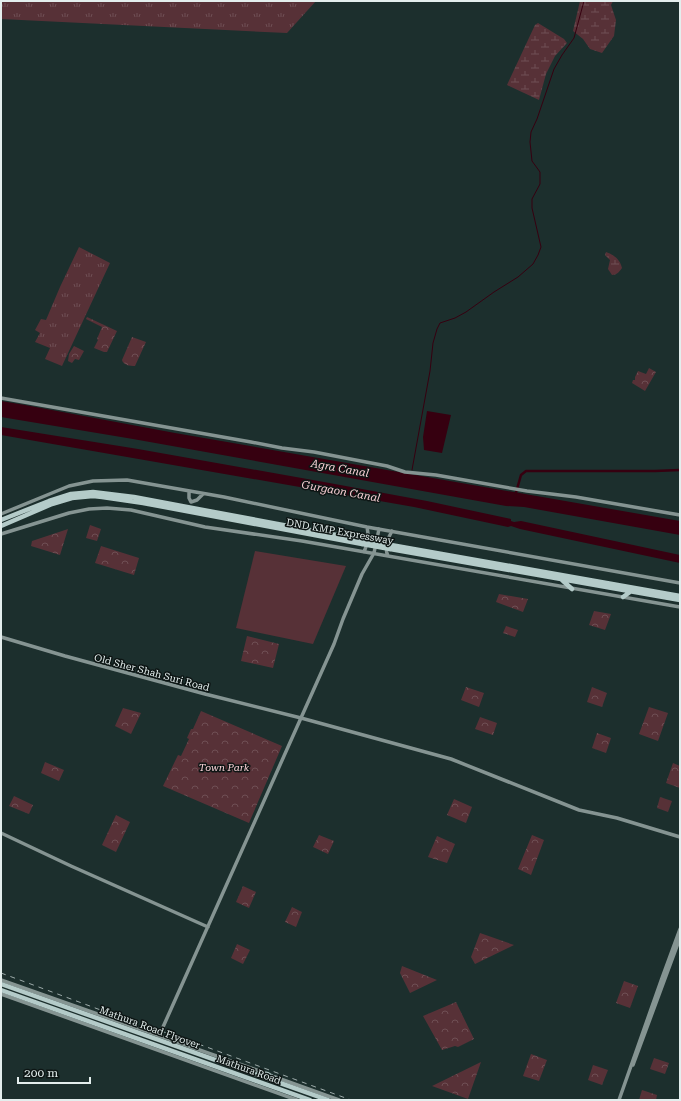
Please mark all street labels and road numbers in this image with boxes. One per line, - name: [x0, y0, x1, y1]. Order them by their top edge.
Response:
- street label: DND KMP Expressway: [285, 517, 394, 546]
- street label: Old Sher Shah Suri Road: [93, 652, 211, 693]
- street label: Mathura Road Flyover: [98, 1004, 202, 1051]
- street label: Mathura Road: [215, 1053, 283, 1086]

